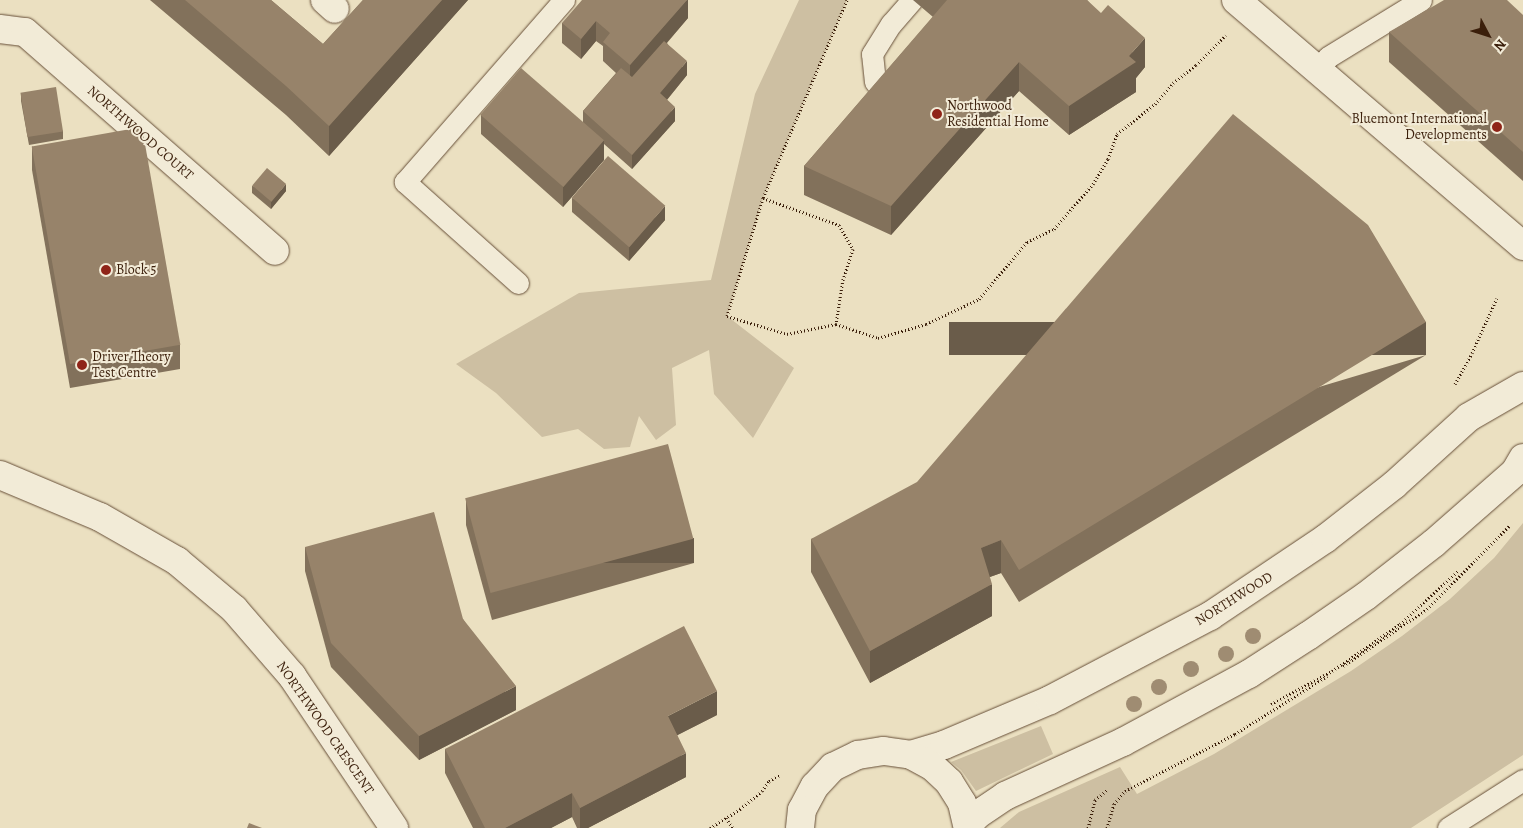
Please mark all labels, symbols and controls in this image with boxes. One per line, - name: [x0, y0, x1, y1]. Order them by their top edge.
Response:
- north arrow: [1463, 10, 1513, 60]
- text: N: [1489, 35, 1510, 55]
- street label: NORTHWOOD COURT: [83, 82, 197, 184]
- place label: Northwood Residential Home: [947, 98, 1049, 130]
- marker: Northwood Residential Home: [931, 108, 943, 120]
- place label: Bluemont International Developments: [1352, 111, 1487, 144]
- marker: Bluemont International Developments: [1491, 121, 1503, 133]
- place label: Block 5: [116, 262, 156, 278]
- marker: Block 5: [100, 264, 112, 276]
- place label: Driver Theory Test Centre: [92, 349, 170, 382]
- marker: Driver Theory Test Centre: [76, 359, 88, 371]
- street label: NORTHWOOD: [1192, 568, 1276, 630]
- street label: NORTHWOOD CRESCENT: [273, 658, 377, 798]

